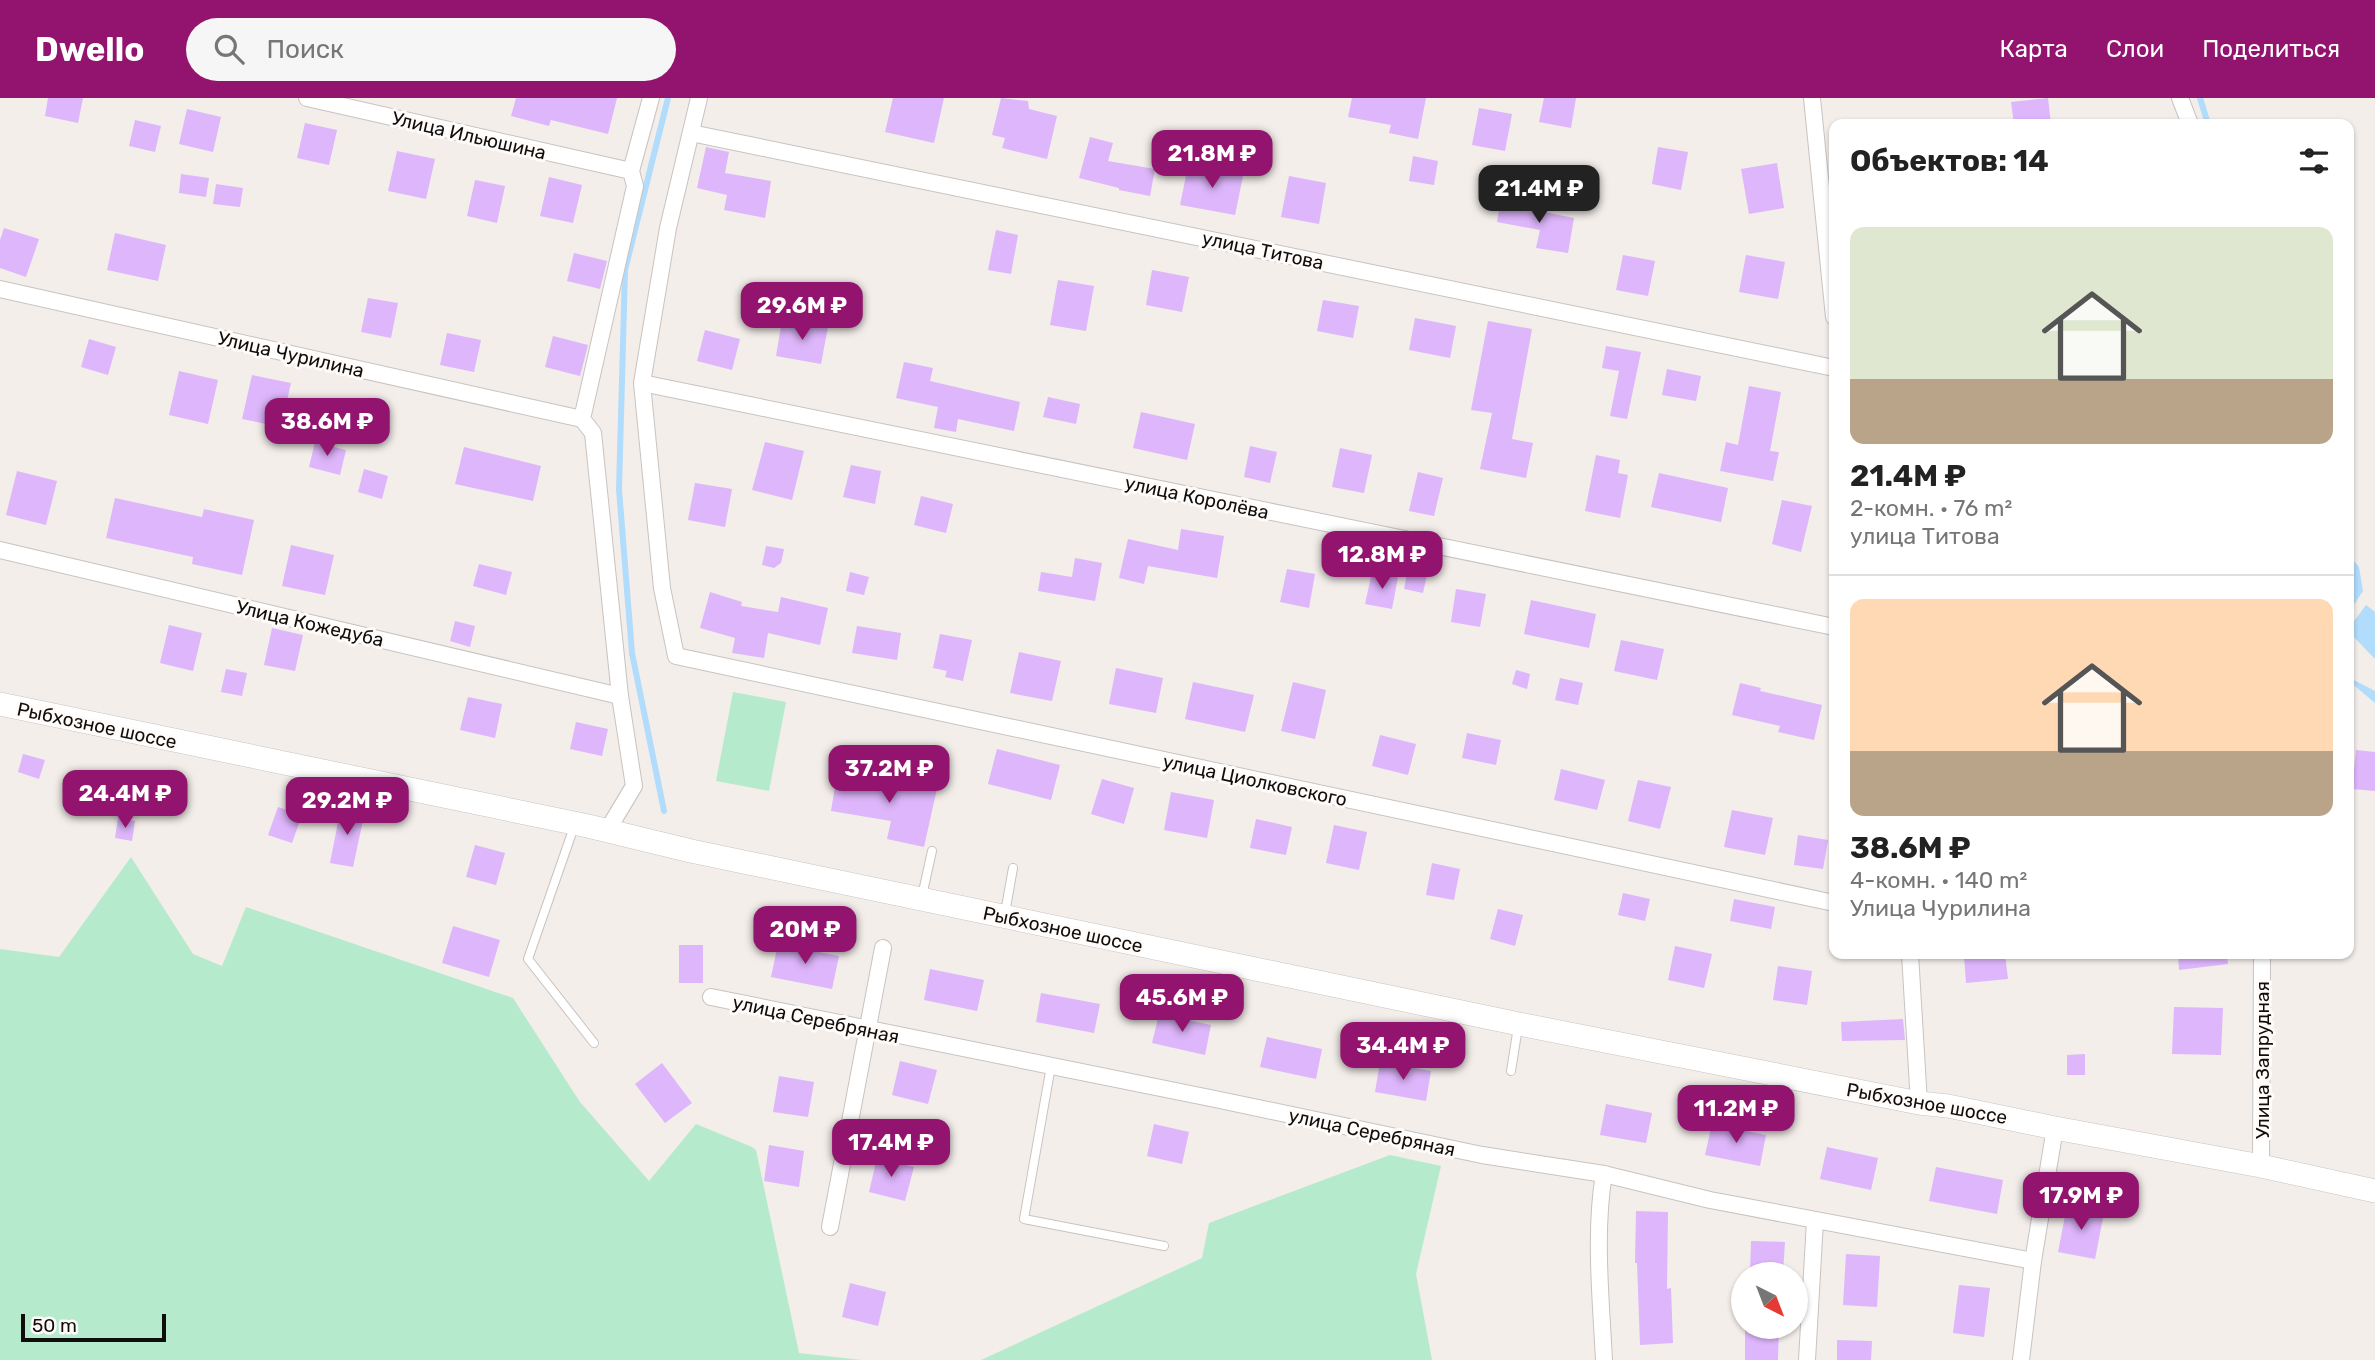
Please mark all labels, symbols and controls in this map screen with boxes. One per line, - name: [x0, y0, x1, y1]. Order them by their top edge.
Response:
- search box: [186, 18, 676, 81]
- text: Dwello: [35, 30, 144, 69]
- icon: search: [210, 30, 248, 68]
- text: Поиск: [266, 34, 344, 65]
- text: Карта: [1999, 35, 2068, 63]
- text: Слои: [2106, 35, 2164, 63]
- text: Поделиться: [2202, 35, 2340, 63]
- street label: Улица Ильюшина: [390, 107, 548, 164]
- pin: 21.8M ₽: [1147, 130, 1277, 190]
- text: 21.8M ₽: [1168, 139, 1256, 167]
- icon: filters: [2295, 142, 2333, 180]
- text: Объектов: 14: [1850, 143, 2049, 179]
- pin: 21.4M ₽: [1474, 166, 1604, 225]
- text: 21.4M ₽: [1495, 174, 1583, 202]
- street label: улица Титова: [1200, 226, 1326, 275]
- icon: home: [2029, 273, 2155, 399]
- pin: 29.6M ₽: [737, 282, 867, 342]
- text: 29.6M ₽: [757, 291, 847, 319]
- street label: Улица Чурилина: [215, 326, 366, 383]
- pin: 38.6M ₽: [262, 398, 392, 458]
- text: 38.6M ₽: [281, 407, 373, 435]
- text: 21.4M ₽: [1850, 458, 1966, 494]
- street label: улица Королёва: [1123, 471, 1271, 524]
- text: 2-комн. · 76 m²: [1850, 494, 2012, 522]
- text: улица Титова: [1850, 522, 2000, 550]
- pin: 12.8M ₽: [1317, 532, 1447, 591]
- text: 12.8M ₽: [1338, 540, 1426, 568]
- street label: Улица Кожедуба: [234, 595, 386, 652]
- icon: home: [2029, 645, 2155, 771]
- street label: Рыбхозное шоссе: [15, 697, 179, 754]
- pin: 37.2M ₽: [824, 746, 954, 805]
- street label: улица Циолковского: [1161, 750, 1349, 811]
- text: 37.2M ₽: [844, 754, 934, 782]
- pin: 24.4M ₽: [60, 770, 190, 830]
- pin: 29.2M ₽: [282, 778, 412, 837]
- text: 24.4M ₽: [79, 779, 172, 807]
- text: 29.2M ₽: [302, 786, 392, 814]
- text: 38.6M ₽: [1850, 830, 1971, 866]
- text: 4-комн. · 140 m²: [1850, 866, 2027, 894]
- text: Улица Чурилина: [1850, 894, 2031, 922]
- street label: Рыбхозное шоссе: [981, 901, 1145, 958]
- pin: 20M ₽: [756, 906, 854, 966]
- text: 20M ₽: [769, 915, 841, 943]
- pin: 45.6M ₽: [1117, 974, 1247, 1034]
- street label: Улица Запрудная: [2251, 981, 2274, 1139]
- text: 45.6M ₽: [1136, 983, 1228, 1011]
- street label: улица Серебряная: [731, 991, 901, 1048]
- pin: 34.4M ₽: [1338, 1023, 1468, 1082]
- text: 34.4M ₽: [1356, 1031, 1450, 1059]
- street label: Рыбхозное шоссе: [1845, 1078, 2009, 1129]
- pin: 11.2M ₽: [1671, 1086, 1801, 1145]
- text: 11.2M ₽: [1694, 1094, 1778, 1122]
- street label: улица Серебряная: [1287, 1104, 1457, 1161]
- pin: 17.4M ₽: [826, 1119, 956, 1179]
- text: 17.4M ₽: [848, 1128, 934, 1156]
- pin: 17.9M ₽: [2016, 1172, 2146, 1232]
- text: 17.9M ₽: [2039, 1181, 2123, 1209]
- north arrow: [1731, 1262, 1808, 1339]
- map controls: [1731, 1262, 1808, 1339]
- scale bar: [21, 1311, 166, 1343]
- text: 50 m: [32, 1314, 77, 1337]

